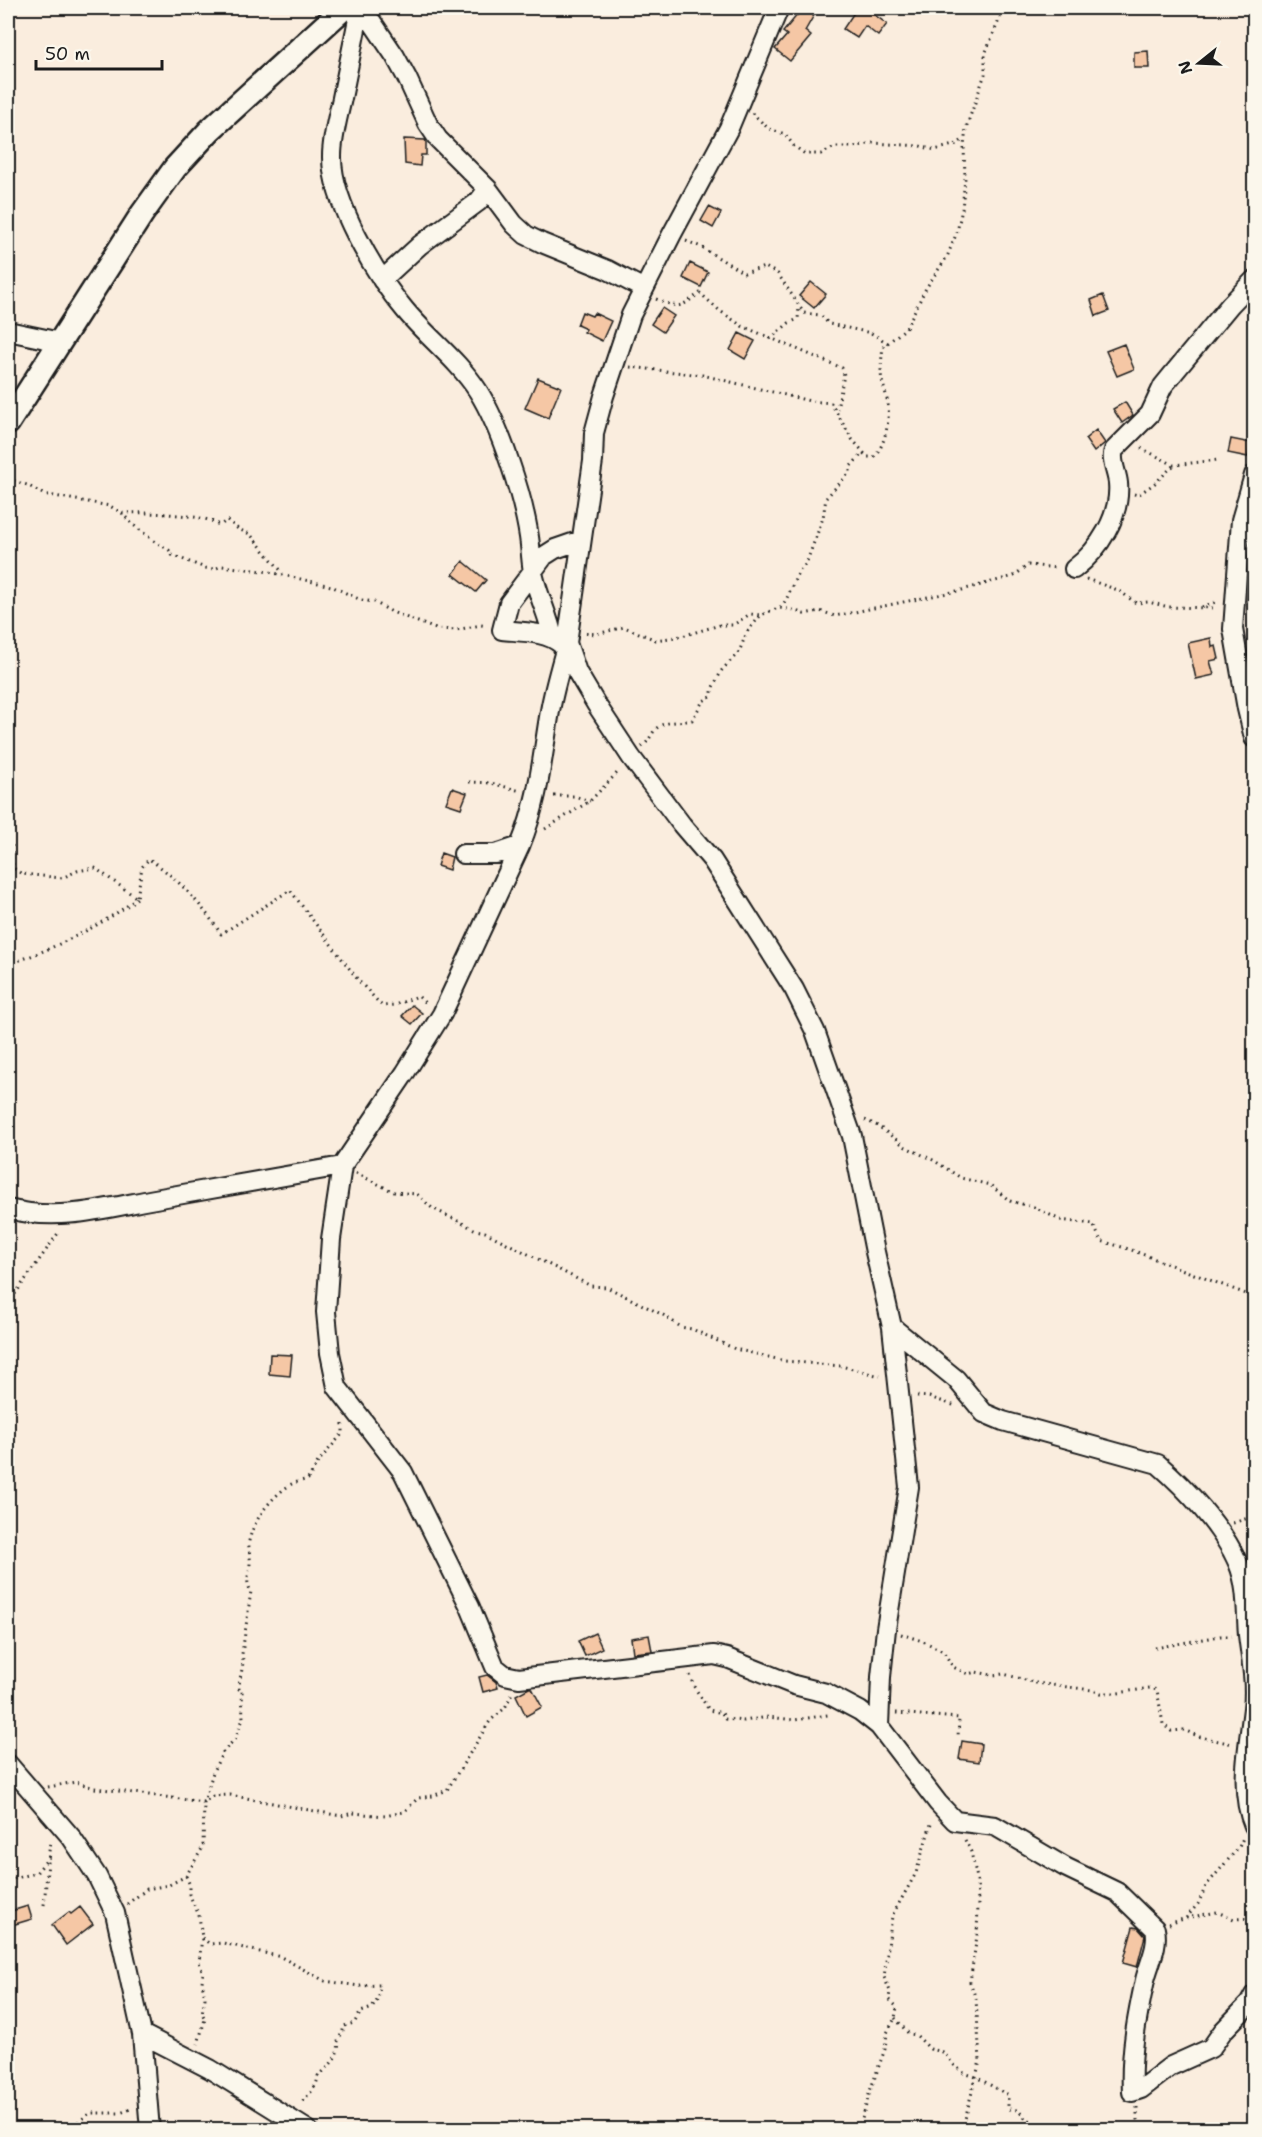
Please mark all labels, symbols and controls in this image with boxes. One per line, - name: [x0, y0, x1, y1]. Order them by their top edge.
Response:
- scale bar: [36, 33, 162, 71]
- north arrow: [1169, 33, 1229, 93]
- text: 50 m: [45, 42, 90, 66]
- text: N: [1173, 58, 1197, 77]

